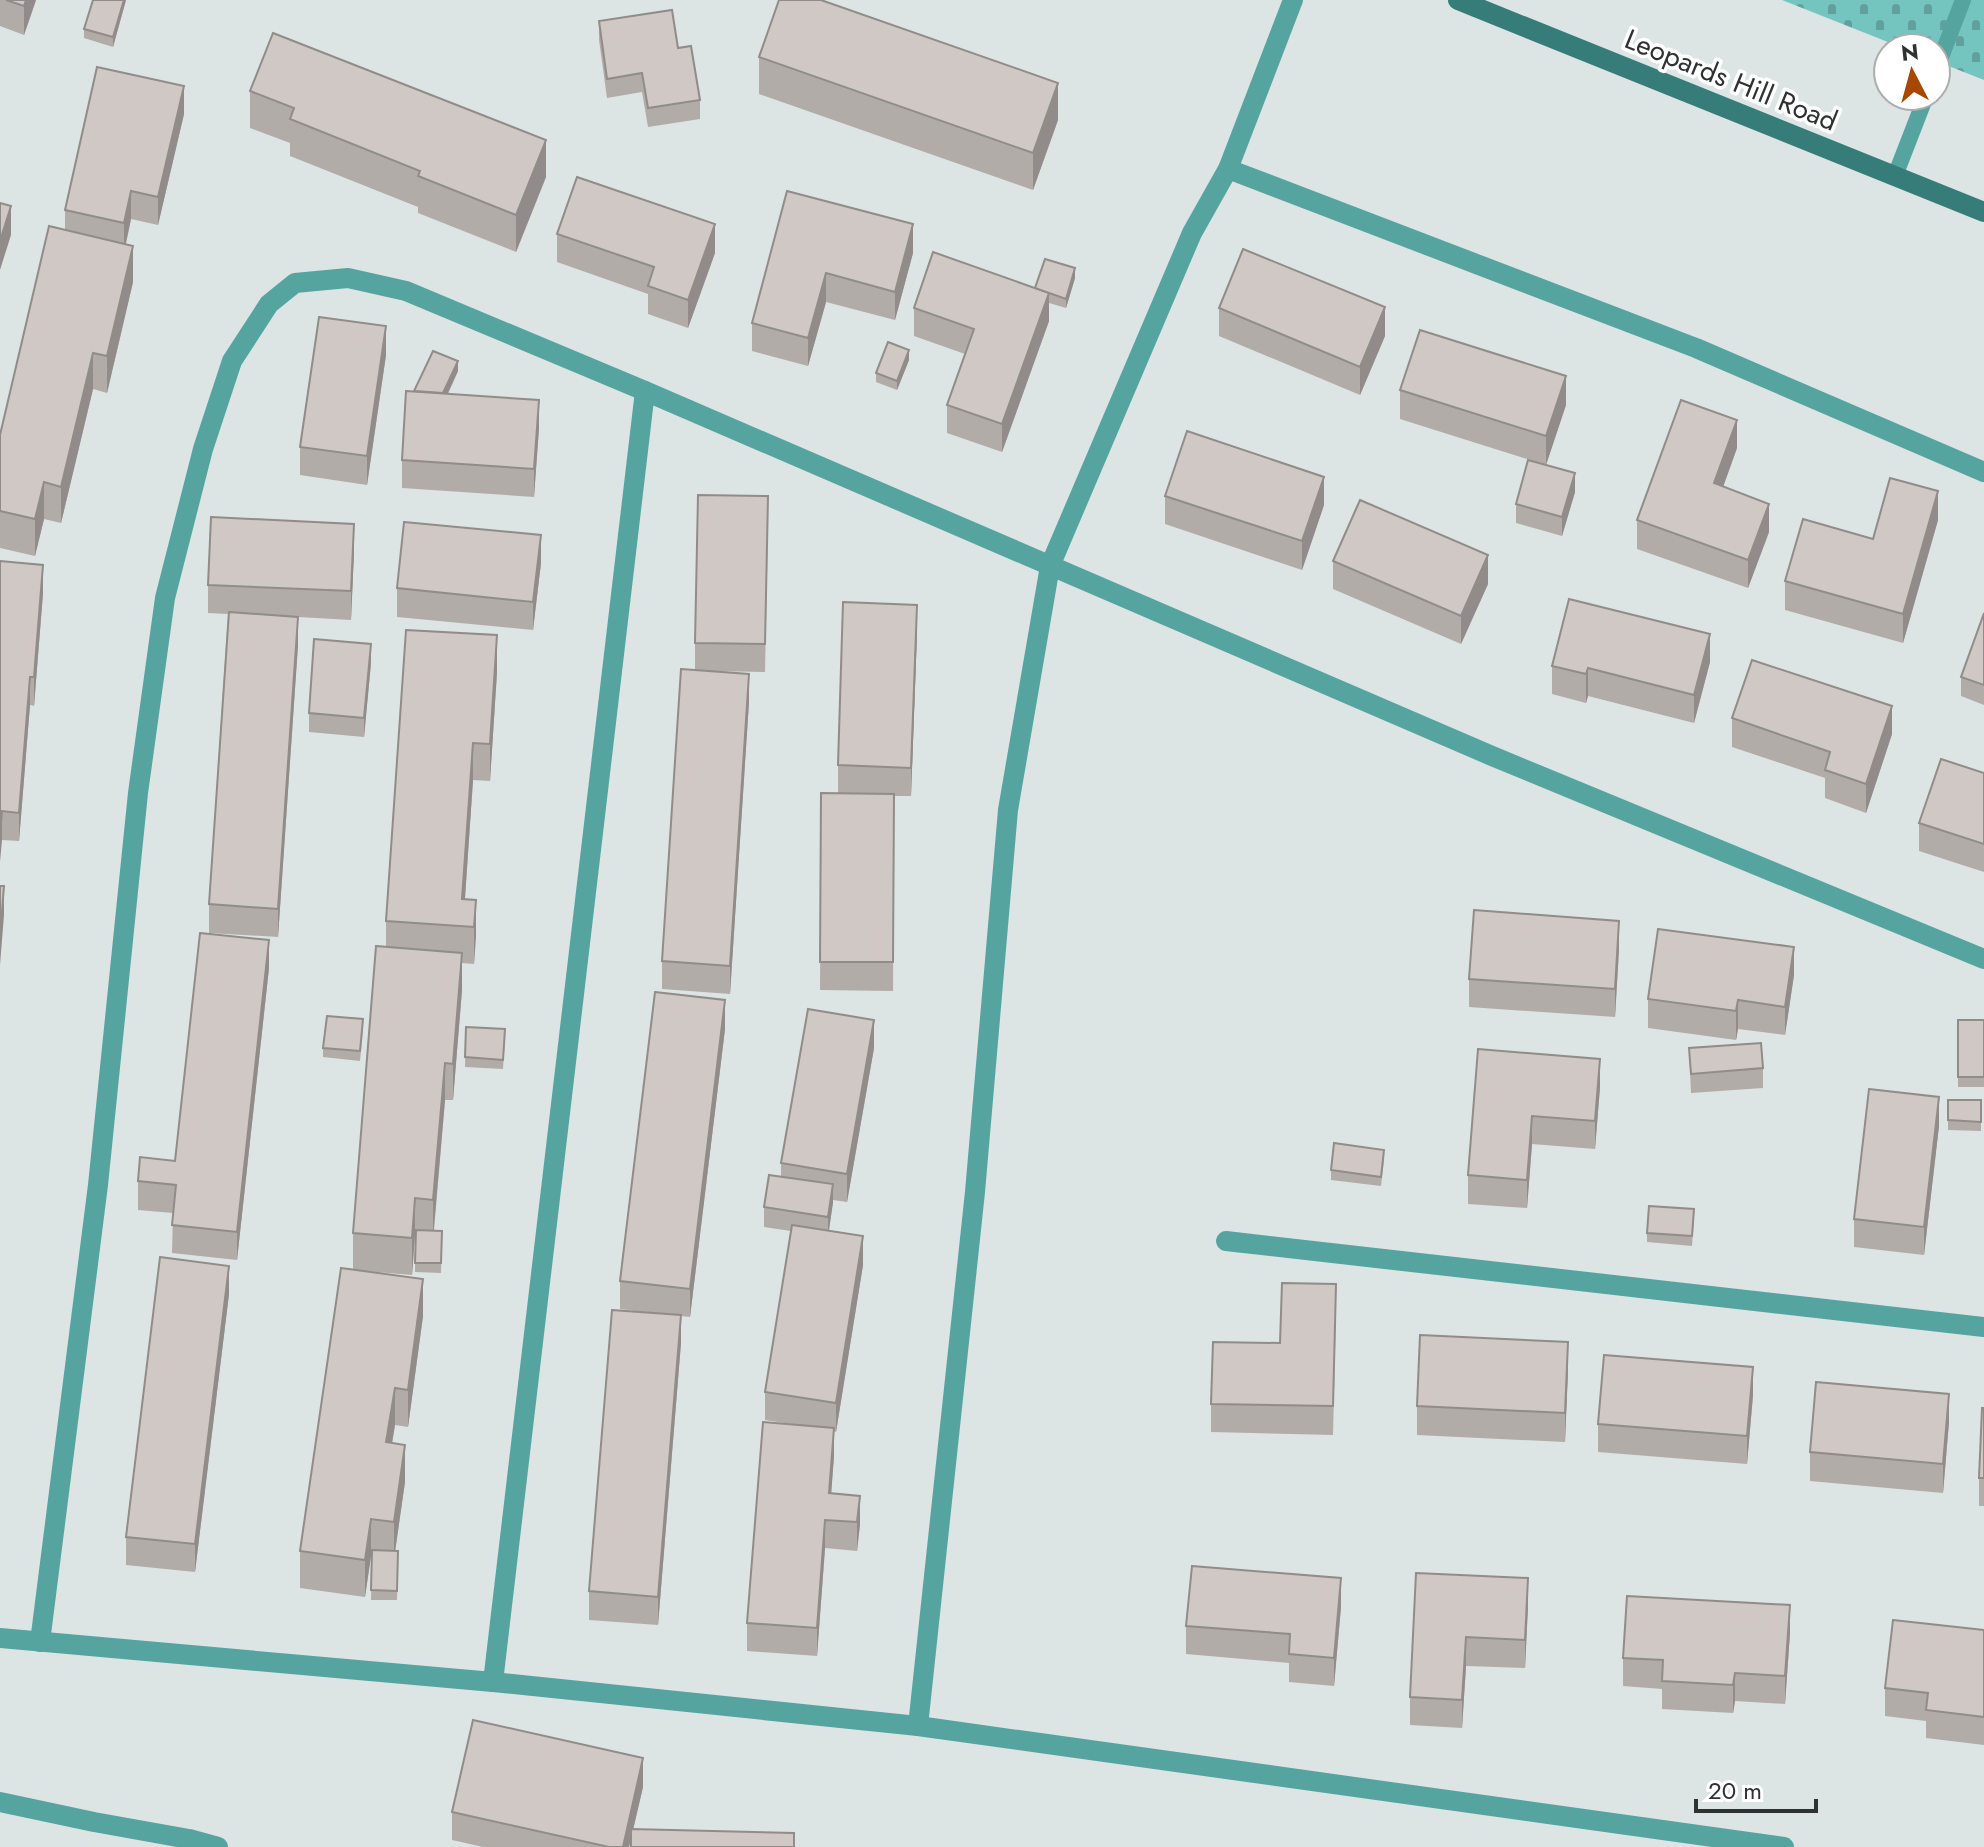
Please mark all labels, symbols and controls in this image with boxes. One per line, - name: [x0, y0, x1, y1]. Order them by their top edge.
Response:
- street label: Leopards Hill Road: [1619, 19, 1843, 141]
- north arrow: [1872, 32, 1952, 112]
- text: N: [1900, 35, 1920, 69]
- scale bar: [1696, 1763, 1816, 1813]
- text: 20 m: [1708, 1773, 1762, 1808]

